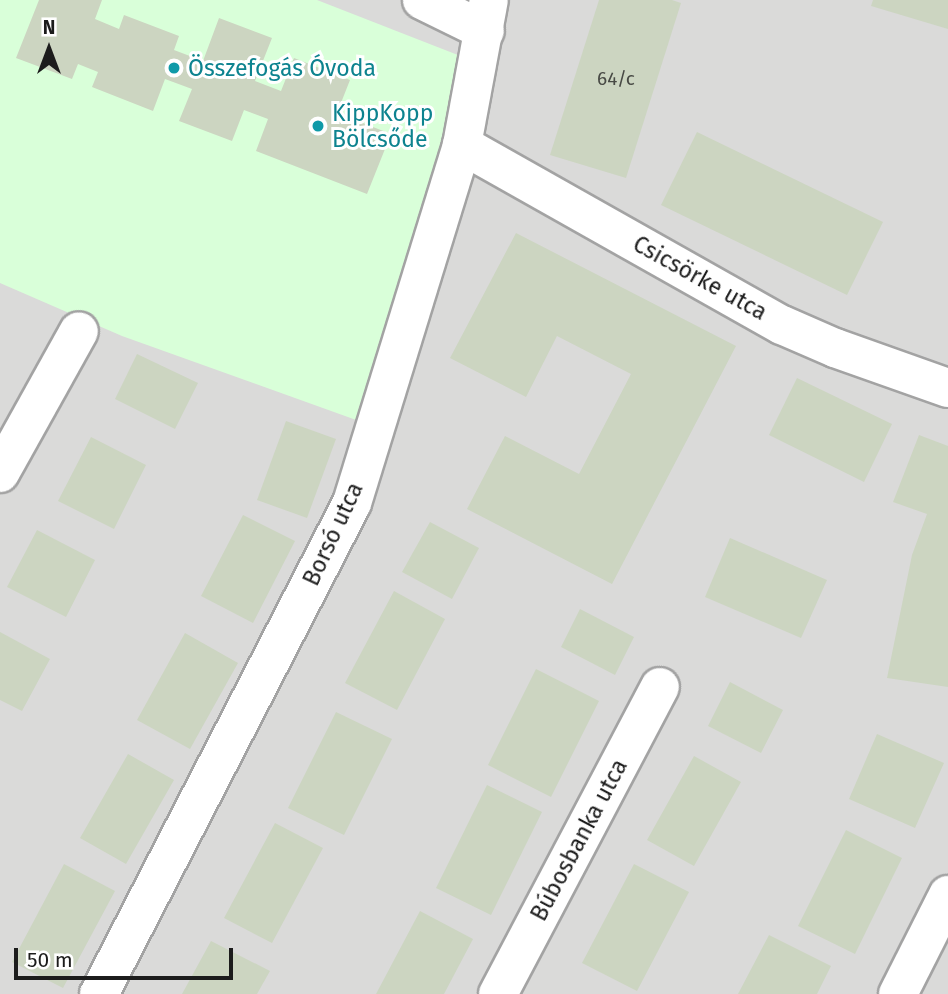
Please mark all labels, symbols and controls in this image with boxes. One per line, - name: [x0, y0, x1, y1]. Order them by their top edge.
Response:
- north arrow: [14, 14, 84, 84]
- text: N: [43, 16, 55, 39]
- place label: Összefogás Óvoda: [188, 54, 376, 82]
- marker: Összefogás Óvoda: [166, 60, 182, 76]
- house number: 64/c: [597, 68, 635, 90]
- place label: KippKopp Bölcsőde: [332, 99, 433, 153]
- marker: KippKopp Bölcsőde: [310, 118, 326, 134]
- street label: Csicsörke utca: [628, 230, 772, 326]
- street label: Borsó utca: [297, 478, 369, 590]
- street label: Búbosbanka utca: [525, 754, 633, 926]
- scale bar: [18, 934, 236, 978]
- text: 50 m: [27, 947, 73, 973]

